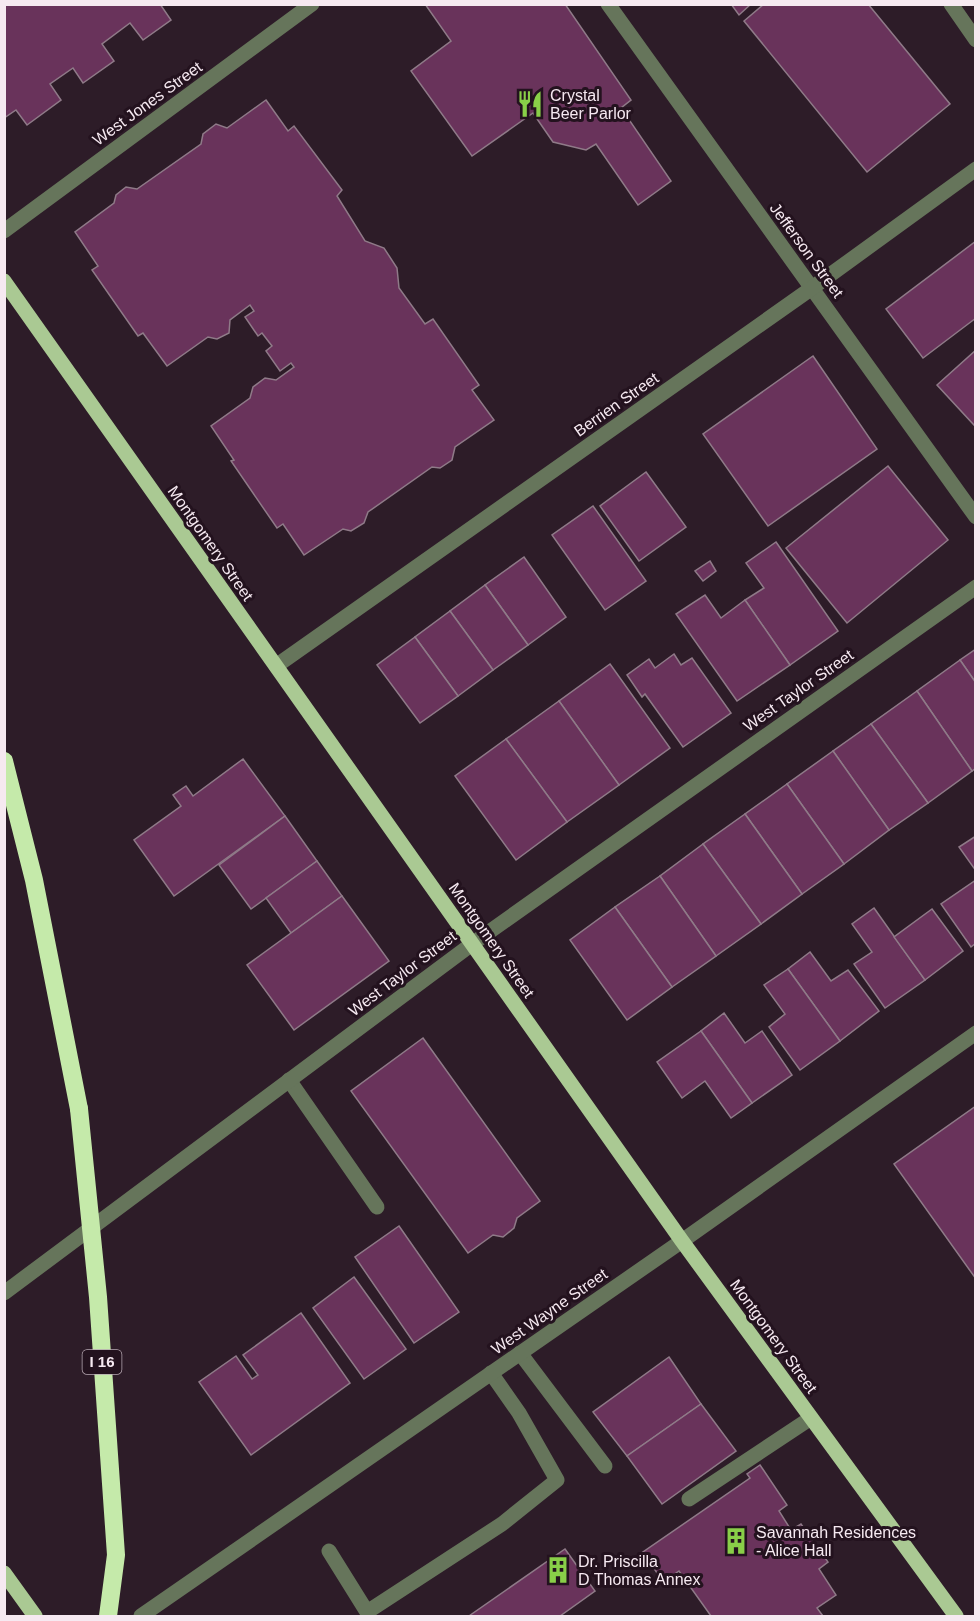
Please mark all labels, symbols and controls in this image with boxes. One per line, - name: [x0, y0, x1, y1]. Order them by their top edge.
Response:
- street label: West Jones Street: [90, 58, 205, 149]
- place label: Crystal Beer Parlor: [550, 87, 632, 122]
- restaurant icon: Crystal Beer Parlor: [515, 89, 545, 119]
- street label: Jefferson Street: [767, 200, 847, 301]
- street label: Berrien Street: [571, 369, 662, 440]
- street label: Montgomery Street: [165, 483, 257, 604]
- street label: West Taylor Street: [740, 646, 857, 735]
- street label: Montgomery Street: [446, 880, 538, 1001]
- street label: West Taylor Street: [345, 927, 460, 1019]
- street label: West Wayne Street: [488, 1265, 611, 1358]
- street label: Montgomery Street: [727, 1276, 821, 1397]
- road number: I 16: [82, 1350, 122, 1374]
- place label: Savannah Residences - Alice Hall: [756, 1524, 916, 1559]
- building icon: Savannah Residences - Alice Hall: [721, 1526, 751, 1556]
- place label: Dr. Priscilla D Thomas Annex: [578, 1553, 700, 1588]
- building icon: Dr. Priscilla D Thomas Annex: [543, 1555, 573, 1585]

